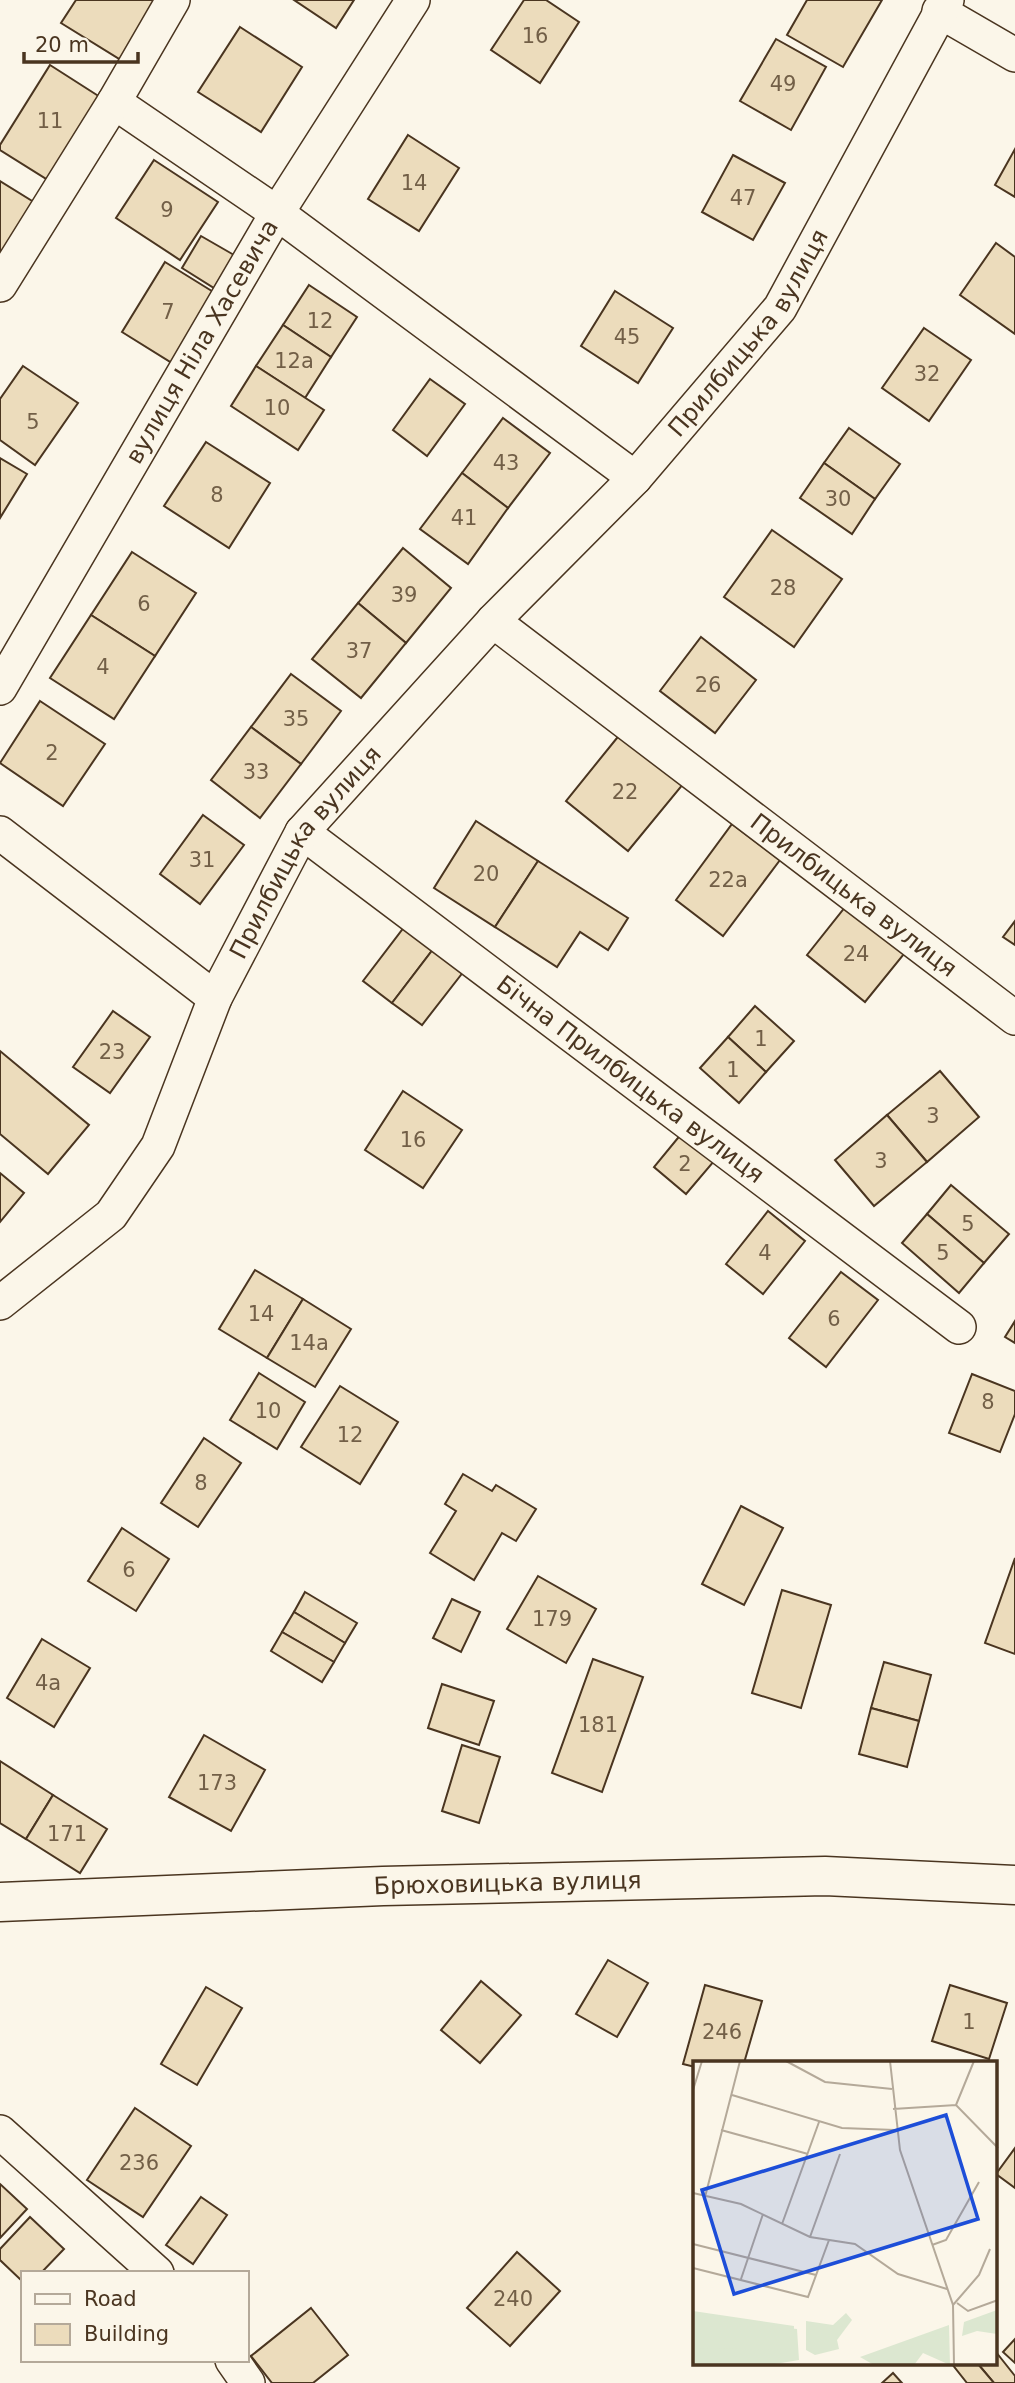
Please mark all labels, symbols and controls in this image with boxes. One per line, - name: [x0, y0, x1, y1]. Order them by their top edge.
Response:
- scale bar: [24, 21, 138, 65]
- house number: 16: [522, 24, 548, 48]
- text: 20 m: [35, 33, 89, 57]
- house number: 49: [770, 72, 796, 96]
- house number: 11: [37, 109, 63, 133]
- house number: 14: [401, 171, 427, 195]
- house number: 47: [730, 186, 756, 210]
- house number: 9: [160, 198, 174, 222]
- street label: вулиця Ніла Хасевича: [120, 214, 284, 469]
- street label: Прилбицька вулиця: [662, 225, 834, 442]
- house number: 7: [161, 300, 175, 324]
- house number: 12: [307, 309, 333, 333]
- house number: 45: [614, 325, 640, 349]
- house number: 12а: [274, 349, 314, 373]
- house number: 32: [914, 362, 940, 386]
- house number: 10: [264, 396, 290, 420]
- house number: 5: [26, 410, 40, 434]
- house number: 43: [493, 451, 519, 475]
- house number: 8: [210, 483, 224, 507]
- house number: 30: [825, 487, 851, 511]
- house number: 41: [451, 506, 477, 530]
- house number: 28: [770, 576, 796, 600]
- house number: 39: [391, 583, 417, 607]
- house number: 6: [137, 592, 151, 616]
- house number: 37: [346, 639, 372, 663]
- house number: 4: [96, 655, 110, 679]
- house number: 26: [695, 673, 721, 697]
- house number: 35: [283, 707, 309, 731]
- street label: Прилбицька вулиця: [224, 740, 387, 964]
- house number: 2: [45, 741, 59, 765]
- house number: 33: [243, 760, 269, 784]
- house number: 22: [612, 780, 638, 804]
- street label: Прилбицька вулиця: [745, 808, 962, 983]
- house number: 31: [189, 848, 215, 872]
- house number: 20: [473, 862, 499, 886]
- house number: 22а: [708, 868, 748, 892]
- house number: 24: [843, 942, 869, 966]
- street label: Бічна Прилбицька вулиця: [491, 970, 769, 1189]
- house number: 1: [754, 1027, 768, 1051]
- house number: 23: [99, 1040, 125, 1064]
- house number: 1: [726, 1058, 740, 1082]
- house number: 3: [926, 1104, 940, 1128]
- house number: 16: [400, 1128, 426, 1152]
- house number: 3: [874, 1149, 888, 1173]
- house number: 2: [678, 1152, 692, 1176]
- house number: 5: [961, 1212, 975, 1236]
- house number: 4: [758, 1241, 772, 1265]
- house number: 5: [936, 1241, 950, 1265]
- house number: 14: [248, 1302, 274, 1326]
- house number: 6: [827, 1307, 841, 1331]
- house number: 14а: [289, 1331, 329, 1355]
- house number: 8: [981, 1390, 995, 1414]
- house number: 10: [255, 1399, 281, 1423]
- house number: 12: [337, 1423, 363, 1447]
- house number: 8: [194, 1471, 208, 1495]
- house number: 6: [122, 1558, 136, 1582]
- house number: 179: [532, 1607, 572, 1631]
- house number: 4а: [35, 1671, 61, 1695]
- house number: 181: [578, 1713, 618, 1737]
- house number: 173: [197, 1771, 237, 1795]
- house number: 171: [47, 1822, 87, 1846]
- street label: Брюховицька вулиця: [373, 1866, 642, 1900]
- house number: 1: [962, 2010, 976, 2034]
- house number: 246: [702, 2020, 742, 2044]
- inset map: [693, 2061, 998, 2366]
- house number: 236: [119, 2151, 159, 2175]
- legend: [21, 2271, 248, 2362]
- text: Road: [84, 2287, 137, 2311]
- house number: 240: [493, 2287, 533, 2311]
- text: Building: [84, 2322, 169, 2346]

